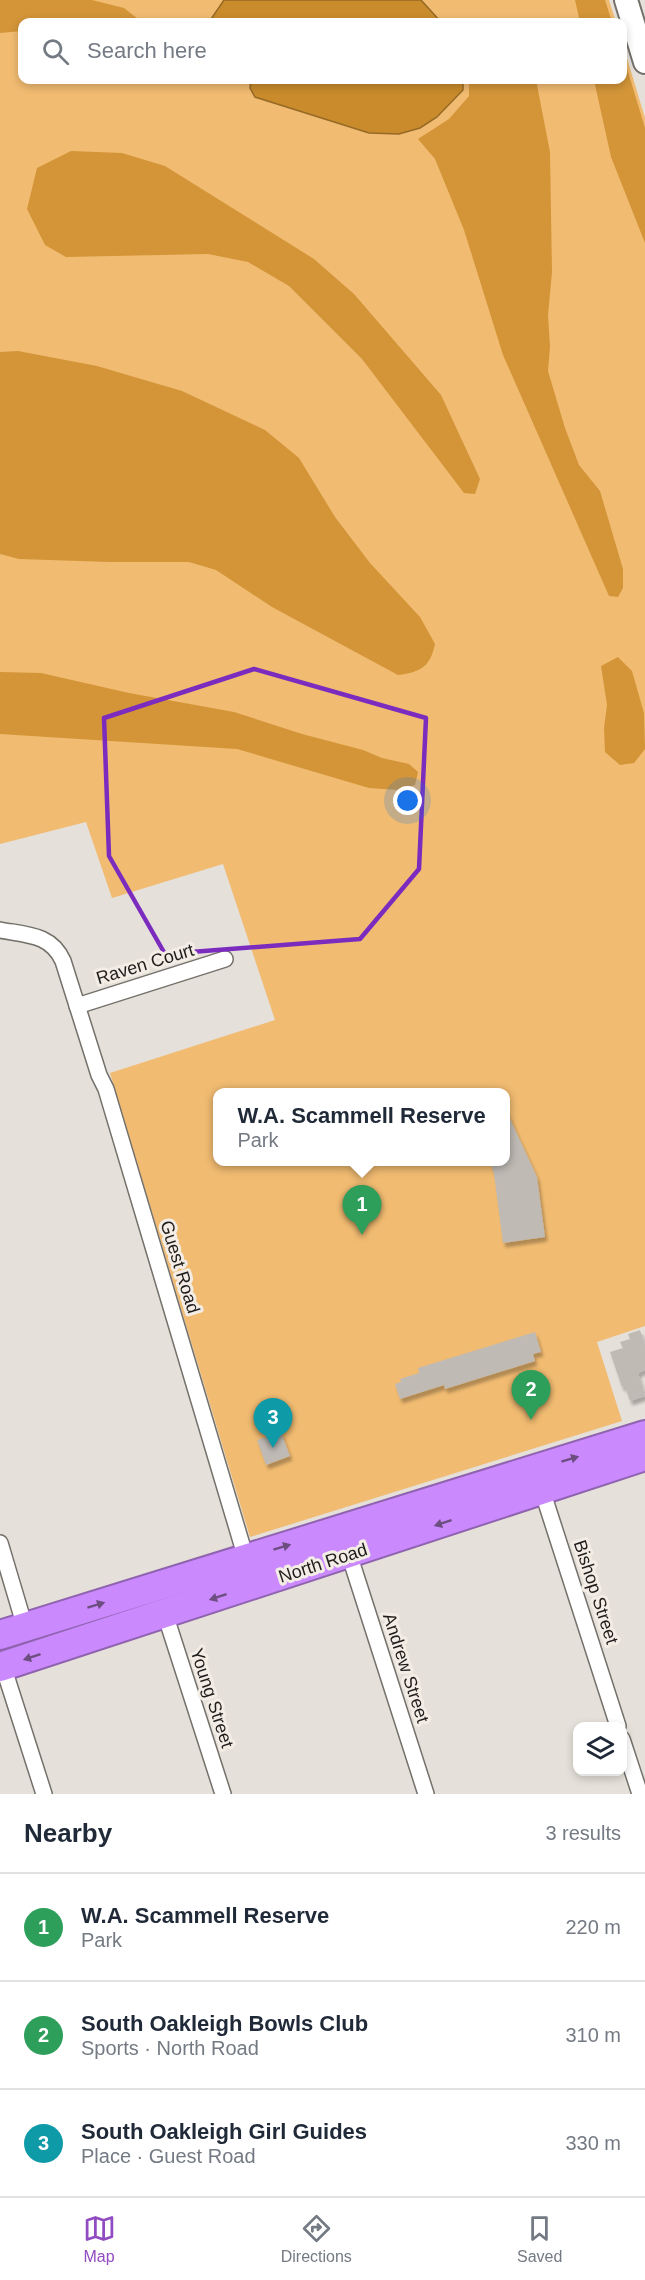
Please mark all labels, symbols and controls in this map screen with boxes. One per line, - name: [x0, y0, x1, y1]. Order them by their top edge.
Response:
- search box: [18, 18, 627, 84]
- icon: search: [39, 35, 72, 68]
- text: Search here: [87, 38, 207, 63]
- your location: [393, 786, 422, 815]
- street label: Raven Court: [94, 940, 196, 988]
- popup: [213, 1088, 510, 1166]
- text: W.A. Scammell Reserve: [237, 1103, 486, 1128]
- text: Park: [237, 1129, 279, 1151]
- pin: 1: [342, 1186, 382, 1235]
- street label: Guest Road: [156, 1218, 204, 1316]
- pin: 2: [512, 1370, 550, 1420]
- pin: 3: [254, 1398, 292, 1448]
- one-way arrow: [561, 1454, 579, 1463]
- one-way arrow: [434, 1519, 452, 1528]
- street label: Bishop Street: [570, 1538, 622, 1646]
- street label: North Road: [276, 1539, 370, 1587]
- one-way arrow: [273, 1542, 291, 1551]
- one-way arrow: [209, 1593, 227, 1602]
- one-way arrow: [87, 1600, 105, 1609]
- street label: Andrew Street: [379, 1611, 433, 1725]
- street label: Young Street: [187, 1646, 237, 1750]
- one-way arrow: [23, 1653, 41, 1662]
- map controls: [573, 1722, 627, 1776]
- button: layers: [573, 1722, 627, 1776]
- text: Nearby: [24, 1818, 112, 1848]
- text: 3 results: [545, 1822, 621, 1844]
- text: W.A. Scammell Reserve: [81, 1903, 329, 1928]
- text: 1: [38, 1916, 49, 1938]
- text: 220 m: [565, 1916, 621, 1938]
- text: Park: [81, 1929, 122, 1951]
- text: South Oakleigh Bowls Club: [81, 2011, 368, 2036]
- text: 2: [38, 2024, 49, 2046]
- text: 310 m: [565, 2024, 621, 2046]
- text: Sports · North Road: [81, 2037, 259, 2059]
- text: South Oakleigh Girl Guides: [81, 2119, 367, 2144]
- text: 3: [38, 2132, 49, 2154]
- text: 330 m: [565, 2132, 621, 2154]
- text: Place · Guest Road: [81, 2145, 256, 2167]
- tab: Map: [83, 2212, 116, 2266]
- tab: Directions: [281, 2212, 352, 2266]
- tab: Saved: [517, 2212, 562, 2266]

